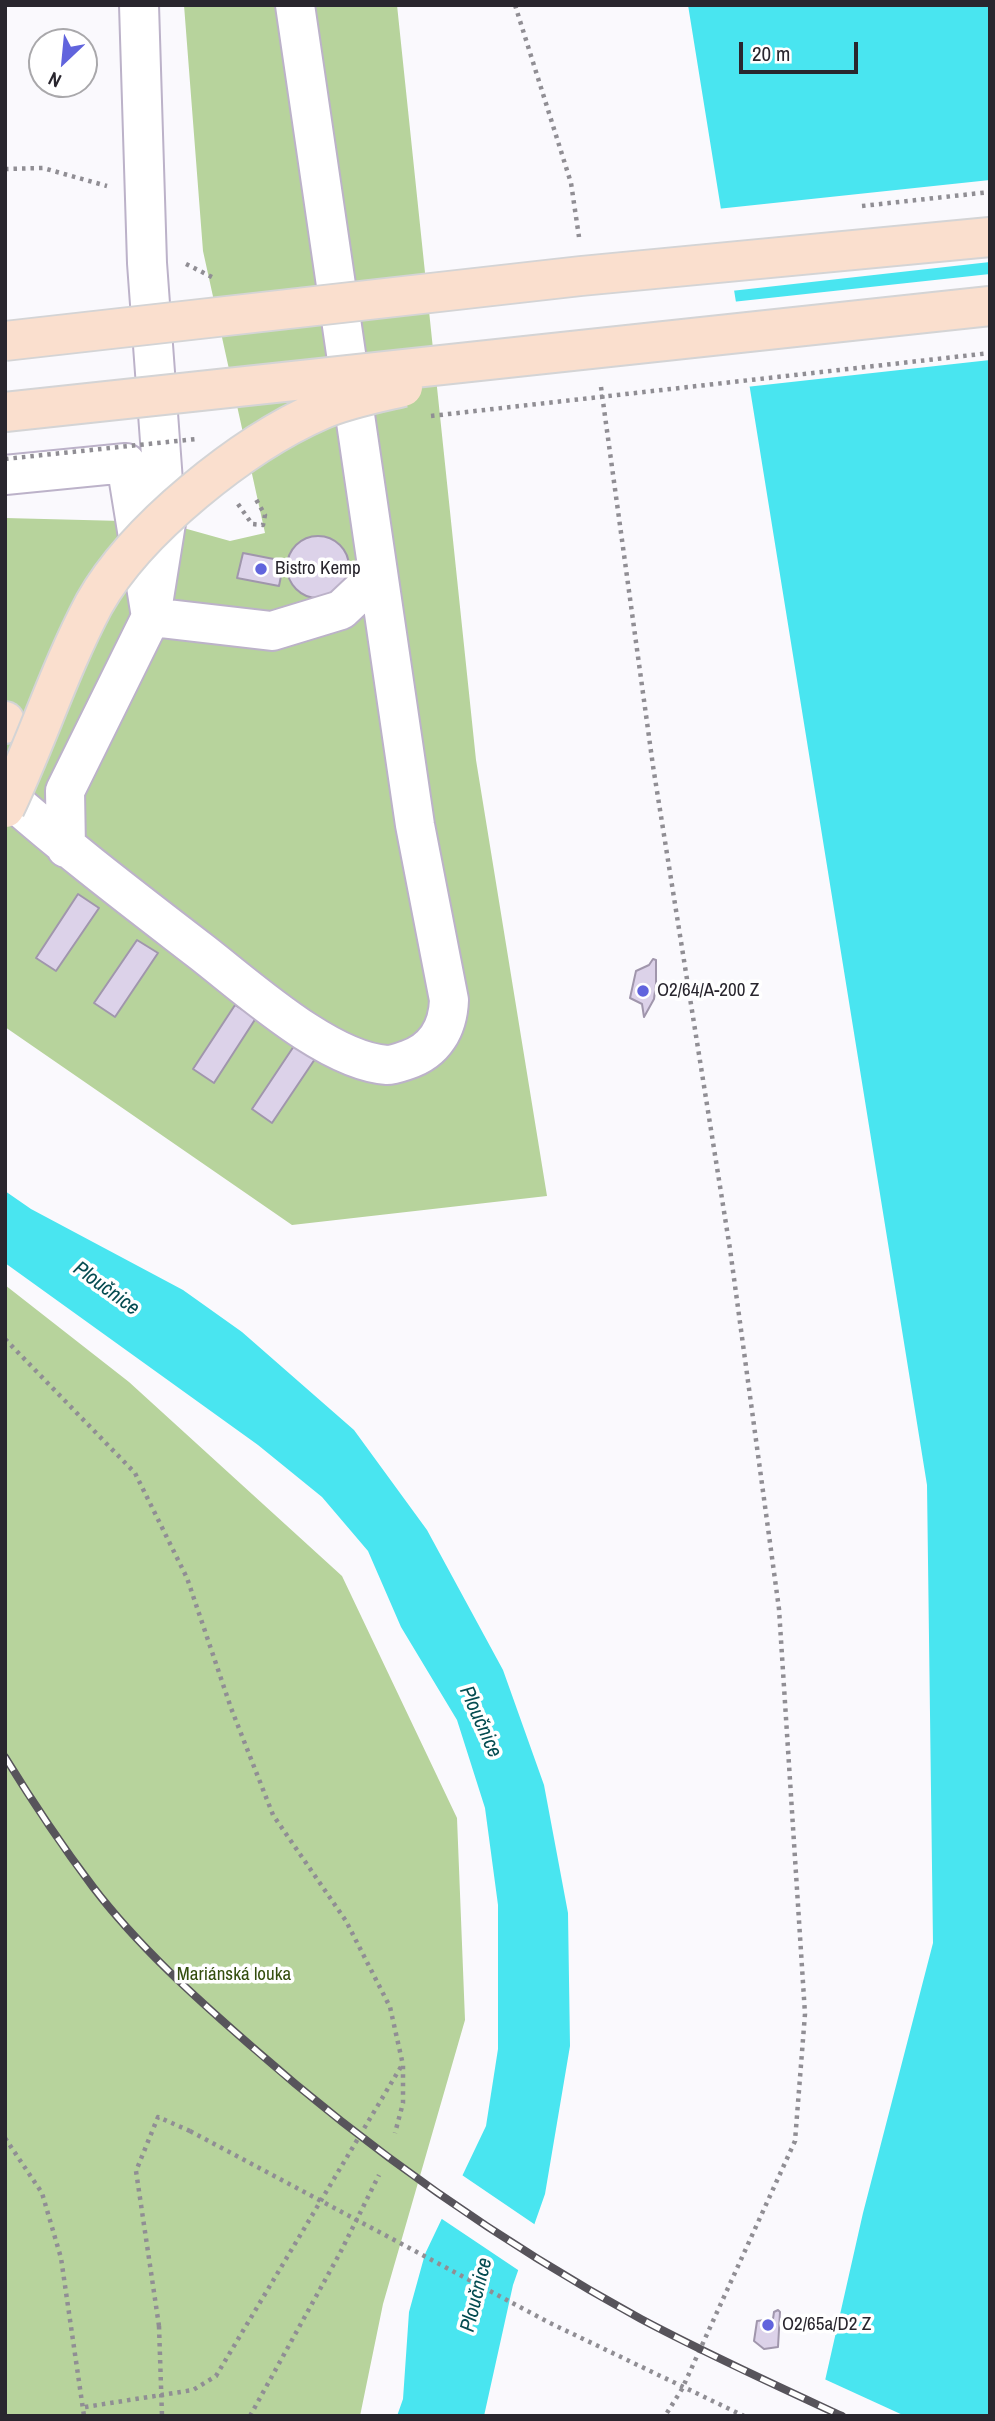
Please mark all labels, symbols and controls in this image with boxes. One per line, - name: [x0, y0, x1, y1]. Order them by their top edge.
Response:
- north arrow: [28, 28, 98, 98]
- scale bar: [743, 28, 862, 72]
- text: 20 m: [752, 39, 790, 68]
- text: N: [44, 66, 65, 94]
- place label: Bistro Kemp: [275, 558, 361, 580]
- marker: Bistro Kemp: [253, 561, 269, 577]
- place label: O2/64/A-200 Z: [657, 980, 759, 1002]
- marker: O2/64/A-200 Z: [635, 983, 651, 999]
- water label: Ploučnice: [68, 1257, 144, 1321]
- water label: Ploučnice: [453, 1682, 507, 1762]
- park label: Mariánská louka: [177, 1964, 291, 1986]
- water label: Ploučnice: [456, 2255, 498, 2335]
- place label: O2/65a/D2 Z: [782, 2314, 871, 2336]
- marker: O2/65a/D2 Z: [760, 2317, 776, 2333]

